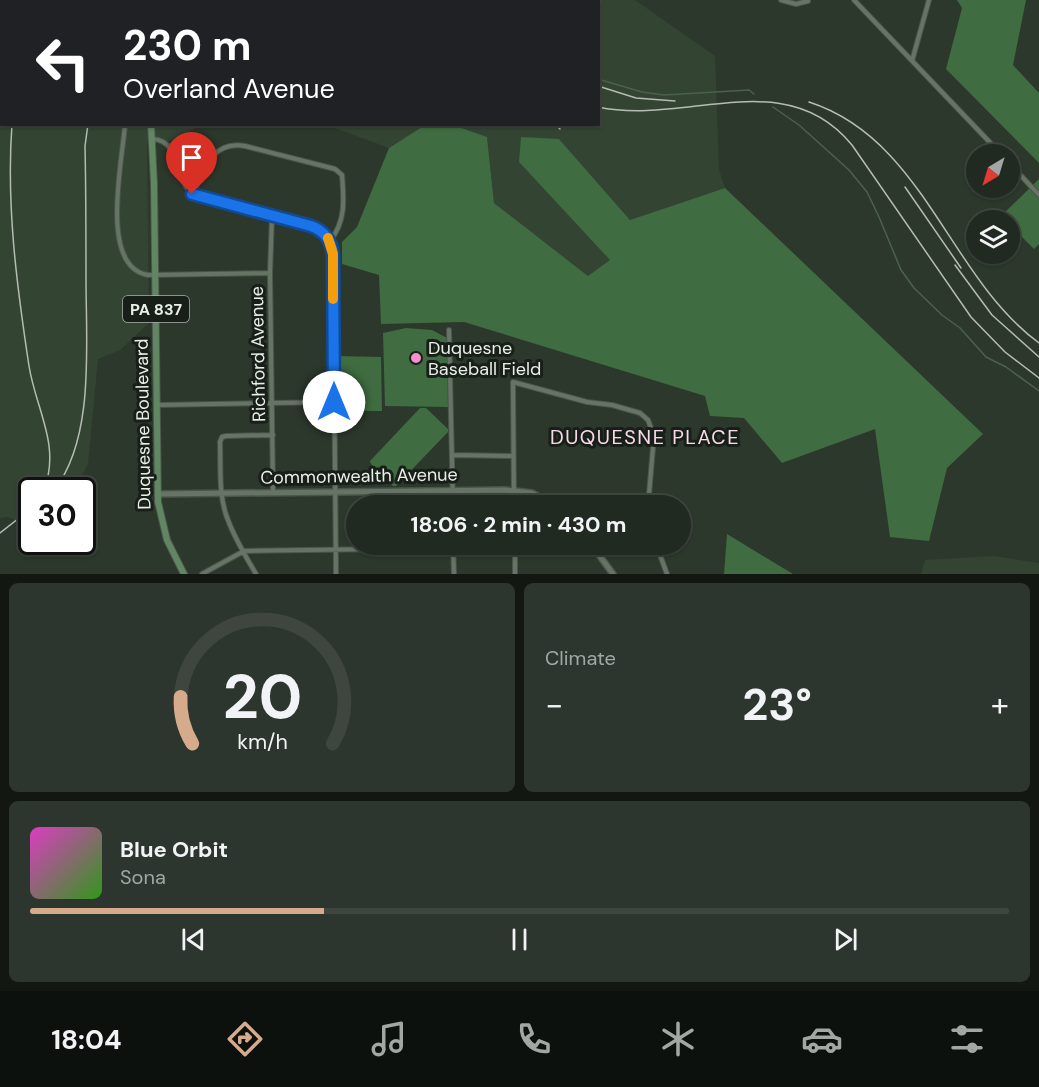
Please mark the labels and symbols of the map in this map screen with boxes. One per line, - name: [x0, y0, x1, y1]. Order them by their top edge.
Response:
- pin: [166, 132, 217, 194]
- north arrow: [966, 144, 1020, 198]
- street label: Richford Avenue: [245, 286, 271, 422]
- road number: PA 837: [123, 296, 189, 322]
- place label: Duquesne Baseball Field: [428, 336, 541, 381]
- street label: Duquesne Boulevard: [130, 338, 156, 510]
- marker: Duquesne Baseball Field: [409, 351, 423, 365]
- position arrow: [302, 370, 366, 434]
- district label: DUQUESNE PLACE: [550, 424, 740, 450]
- street label: Commonwealth Avenue: [260, 462, 458, 490]
- speed limit sign: 30: [18, 477, 96, 555]

